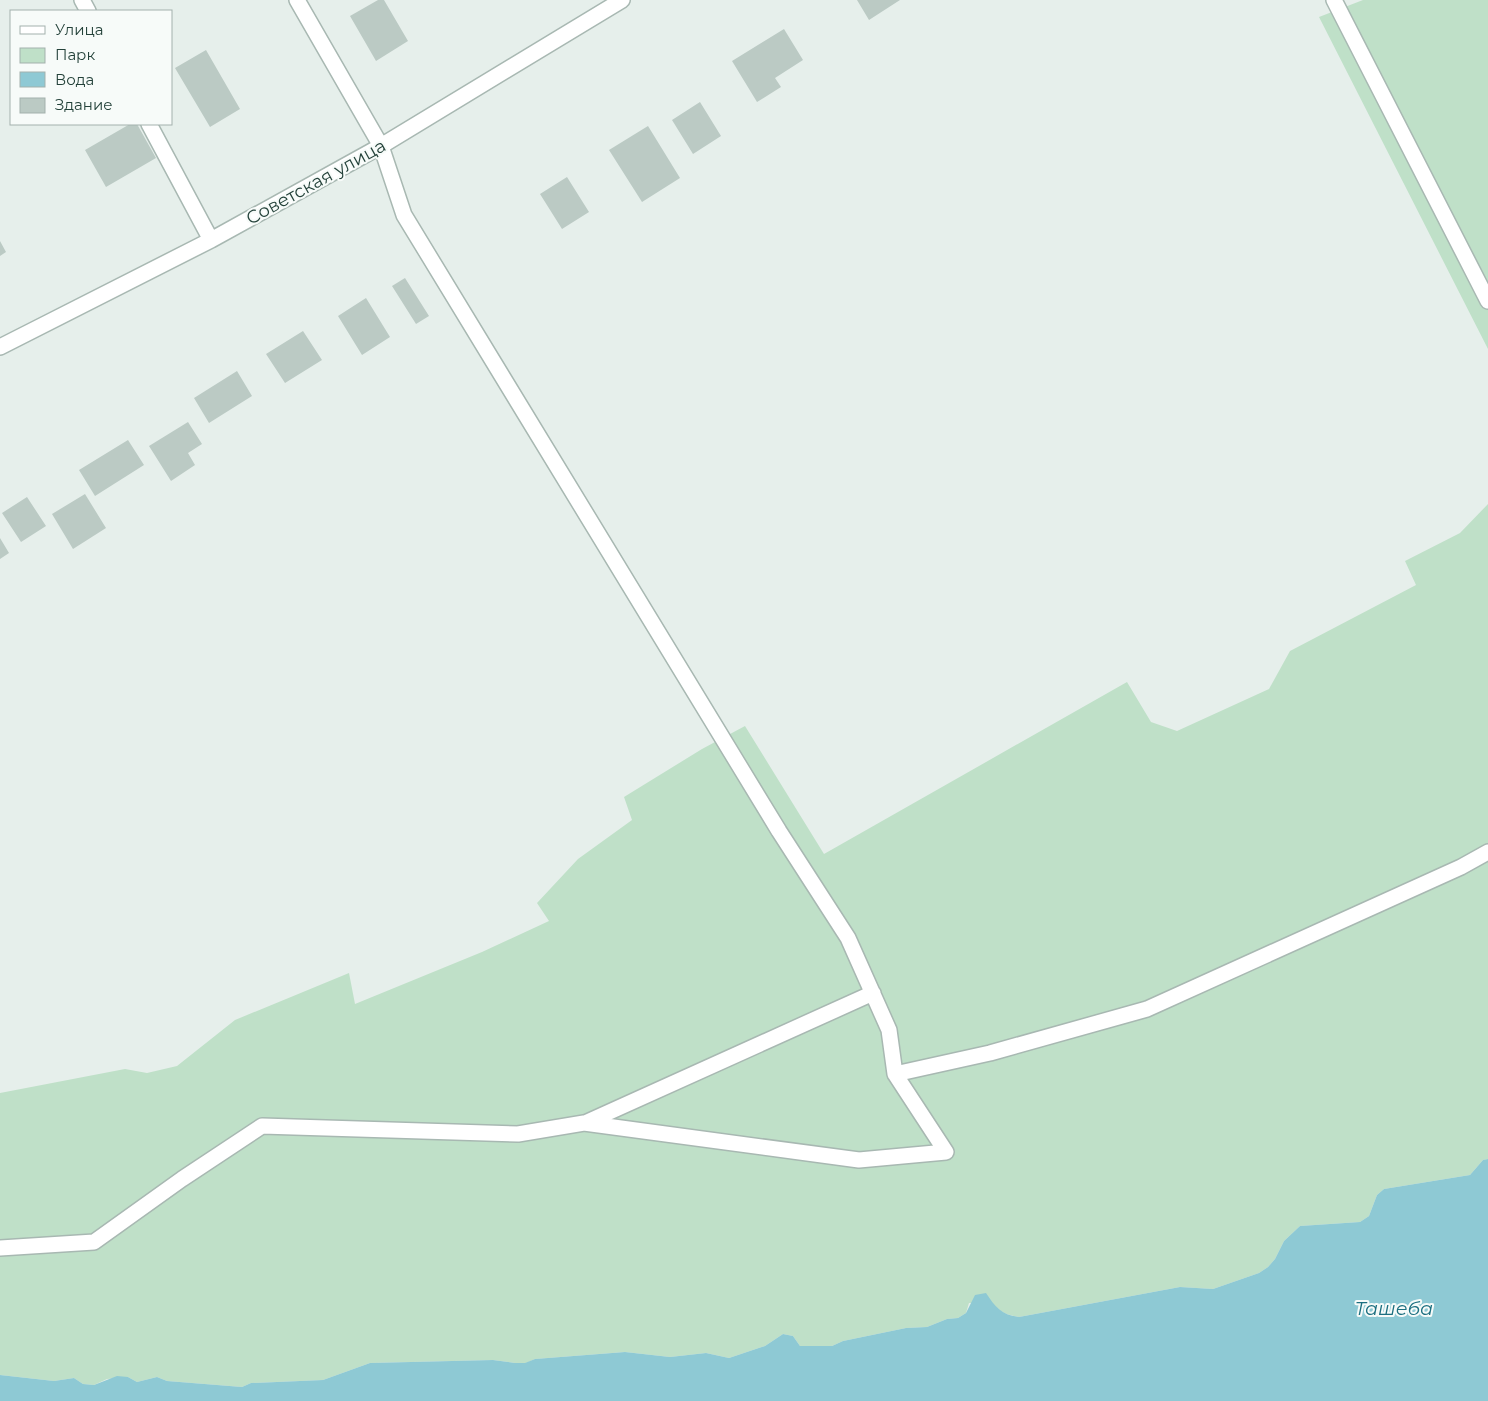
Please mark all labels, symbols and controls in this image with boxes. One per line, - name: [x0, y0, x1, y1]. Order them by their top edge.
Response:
- legend: [10, 10, 172, 125]
- text: Улица: [55, 20, 103, 39]
- text: Парк: [55, 45, 95, 64]
- text: Вода: [55, 70, 94, 89]
- text: Здание: [55, 95, 113, 114]
- street label: Советская улица: [242, 134, 390, 230]
- water label: Ташеба: [1355, 1297, 1433, 1320]

